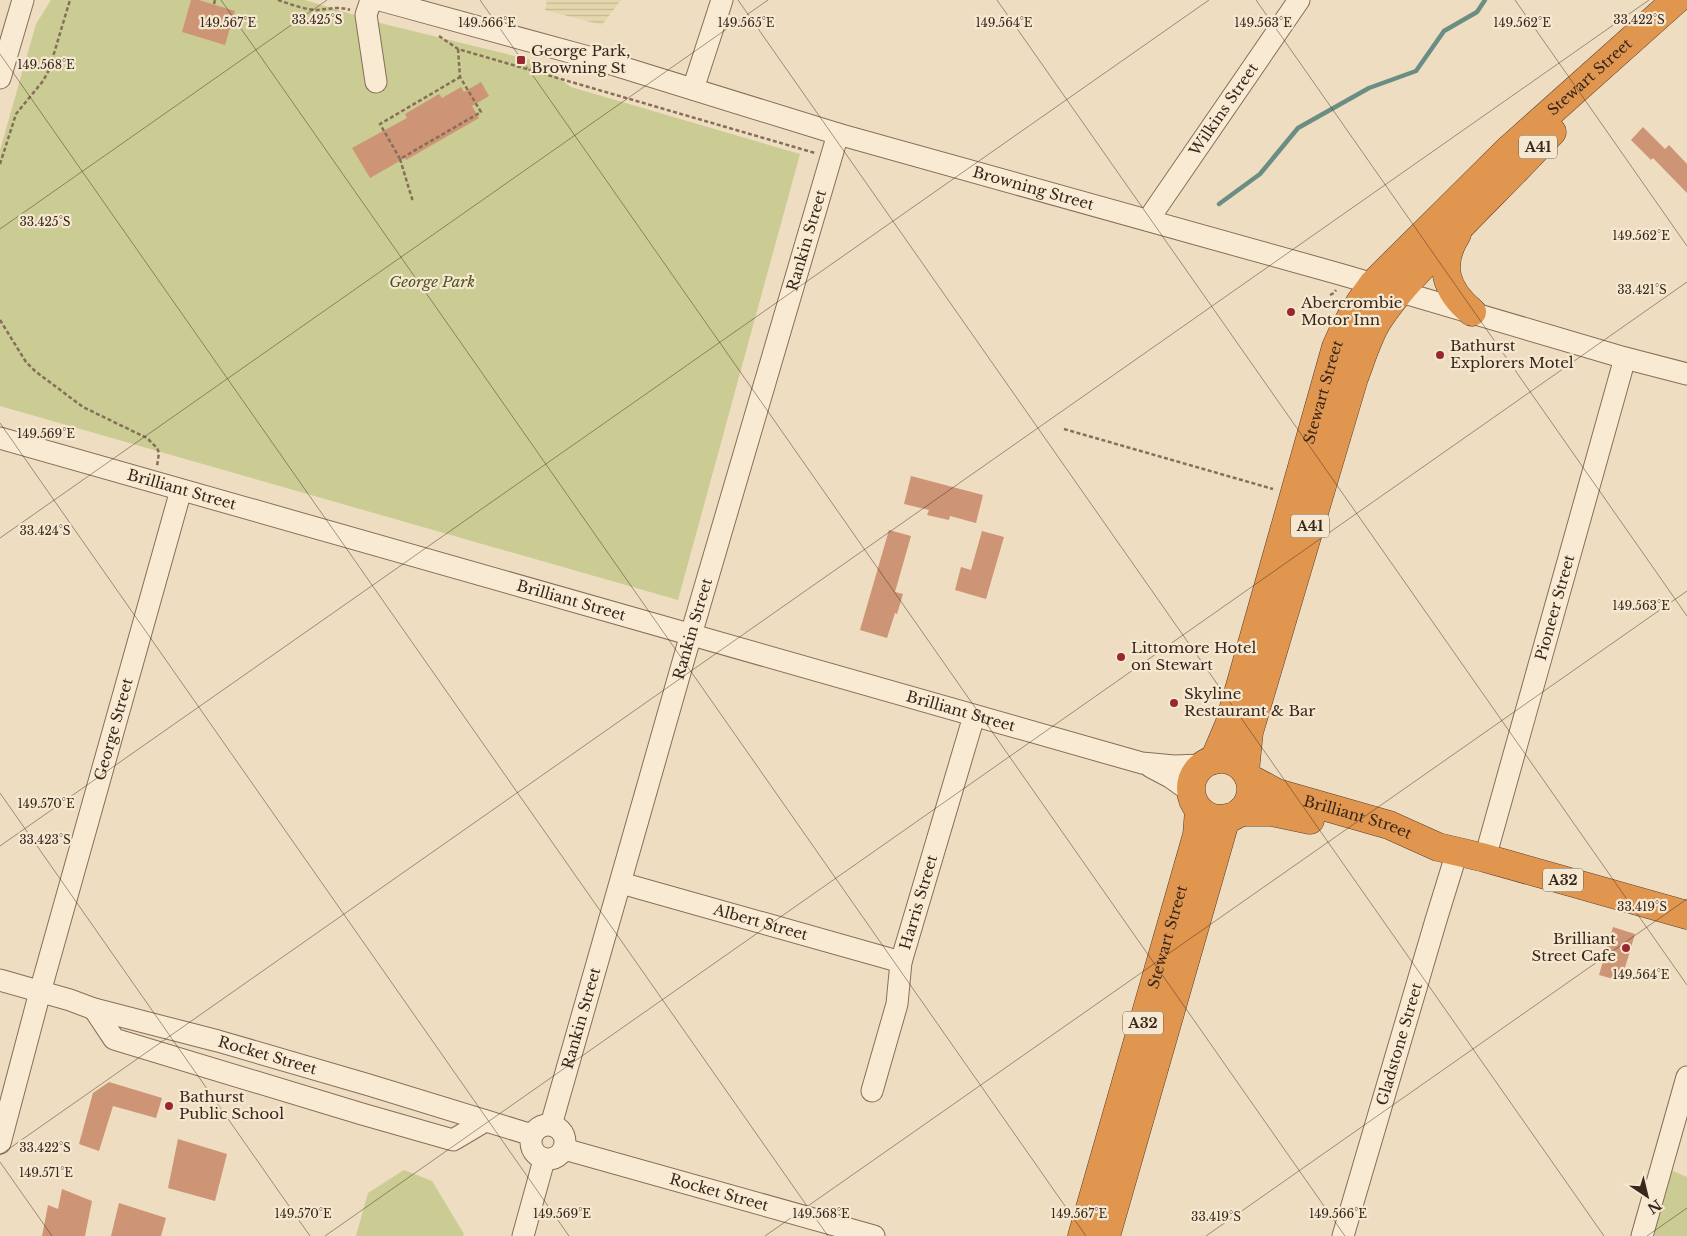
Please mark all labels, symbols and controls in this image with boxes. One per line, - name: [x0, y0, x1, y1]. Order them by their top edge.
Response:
- text: 33.425°S: [291, 12, 343, 27]
- text: 33.422°S: [1613, 12, 1665, 27]
- text: 149.567°E: [200, 15, 256, 30]
- text: 149.566°E: [458, 15, 516, 30]
- text: 149.565°E: [717, 15, 775, 30]
- text: 149.564°E: [975, 15, 1033, 30]
- text: 149.563°E: [1234, 15, 1292, 30]
- text: 149.562°E: [1493, 15, 1551, 30]
- street label: Stewart Street: [1543, 34, 1636, 119]
- place label: George Park, Browning St: [531, 41, 630, 77]
- marker: George Park, Browning St: [515, 54, 527, 66]
- text: 149.568°E: [17, 57, 75, 72]
- street label: Wilkins Street: [1184, 59, 1262, 160]
- road number: A41: [1519, 136, 1557, 158]
- street label: Browning Street: [971, 162, 1096, 214]
- street label: Rankin Street: [782, 187, 830, 293]
- text: 33.425°S: [19, 214, 71, 229]
- text: 149.562°E: [1612, 228, 1670, 243]
- park label: George Park: [389, 272, 475, 291]
- text: 33.421°S: [1617, 282, 1667, 297]
- place label: Abercrombie Motor Inn: [1300, 293, 1402, 329]
- marker: Abercrombie Motor Inn: [1285, 306, 1297, 318]
- place label: Bathurst Explorers Motel: [1450, 336, 1574, 372]
- street label: Stewart Street: [1299, 337, 1347, 446]
- marker: Bathurst Explorers Motel: [1434, 349, 1446, 361]
- text: 149.569°E: [17, 426, 75, 441]
- street label: Brilliant Street: [125, 465, 239, 514]
- road number: A41: [1291, 514, 1329, 538]
- text: 33.424°S: [19, 523, 71, 538]
- street label: Pioneer Street: [1531, 552, 1579, 663]
- street label: Rankin Street: [669, 575, 716, 682]
- street label: Brilliant Street: [515, 576, 628, 625]
- text: 149.563°E: [1612, 598, 1670, 613]
- place label: Littomore Hotel on Stewart: [1131, 638, 1257, 674]
- marker: Littomore Hotel on Stewart: [1115, 651, 1127, 663]
- street label: George Street: [90, 675, 137, 783]
- place label: Skyline Restaurant & Bar: [1184, 684, 1316, 720]
- street label: Brilliant Street: [904, 686, 1018, 736]
- marker: Skyline Restaurant & Bar: [1168, 697, 1180, 709]
- street label: Brilliant Street: [1301, 791, 1415, 843]
- text: 149.570°E: [17, 796, 75, 811]
- text: 33.423°S: [19, 832, 71, 847]
- street label: Harris Street: [895, 852, 941, 952]
- road number: A32: [1543, 868, 1583, 892]
- street label: Stewart Street: [1143, 883, 1191, 991]
- street label: Albert Street: [710, 899, 810, 944]
- text: 33.419°S: [1617, 899, 1667, 914]
- place label: Brilliant Street Cafe: [1532, 929, 1616, 965]
- marker: Brilliant Street Cafe: [1620, 942, 1632, 954]
- street label: Rankin Street: [557, 965, 605, 1071]
- text: 149.564°E: [1612, 967, 1670, 982]
- street label: Gladstone Street: [1372, 980, 1426, 1108]
- road number: A32: [1123, 1011, 1163, 1034]
- street label: Rocket Street: [216, 1032, 320, 1078]
- place label: Bathurst Public School: [179, 1087, 284, 1123]
- marker: Bathurst Public School: [163, 1100, 175, 1112]
- text: 33.422°S: [19, 1140, 71, 1155]
- text: 149.571°E: [19, 1165, 73, 1180]
- street label: Rocket Street: [667, 1169, 771, 1215]
- north arrow: [1622, 1171, 1672, 1221]
- text: N: [1644, 1195, 1665, 1218]
- text: 149.570°E: [274, 1206, 332, 1221]
- text: 149.569°E: [533, 1206, 591, 1221]
- text: 149.568°E: [792, 1206, 850, 1221]
- text: 149.567°E: [1051, 1206, 1107, 1221]
- text: 149.566°E: [1309, 1206, 1367, 1221]
- text: 33.419°S: [1191, 1209, 1241, 1224]

